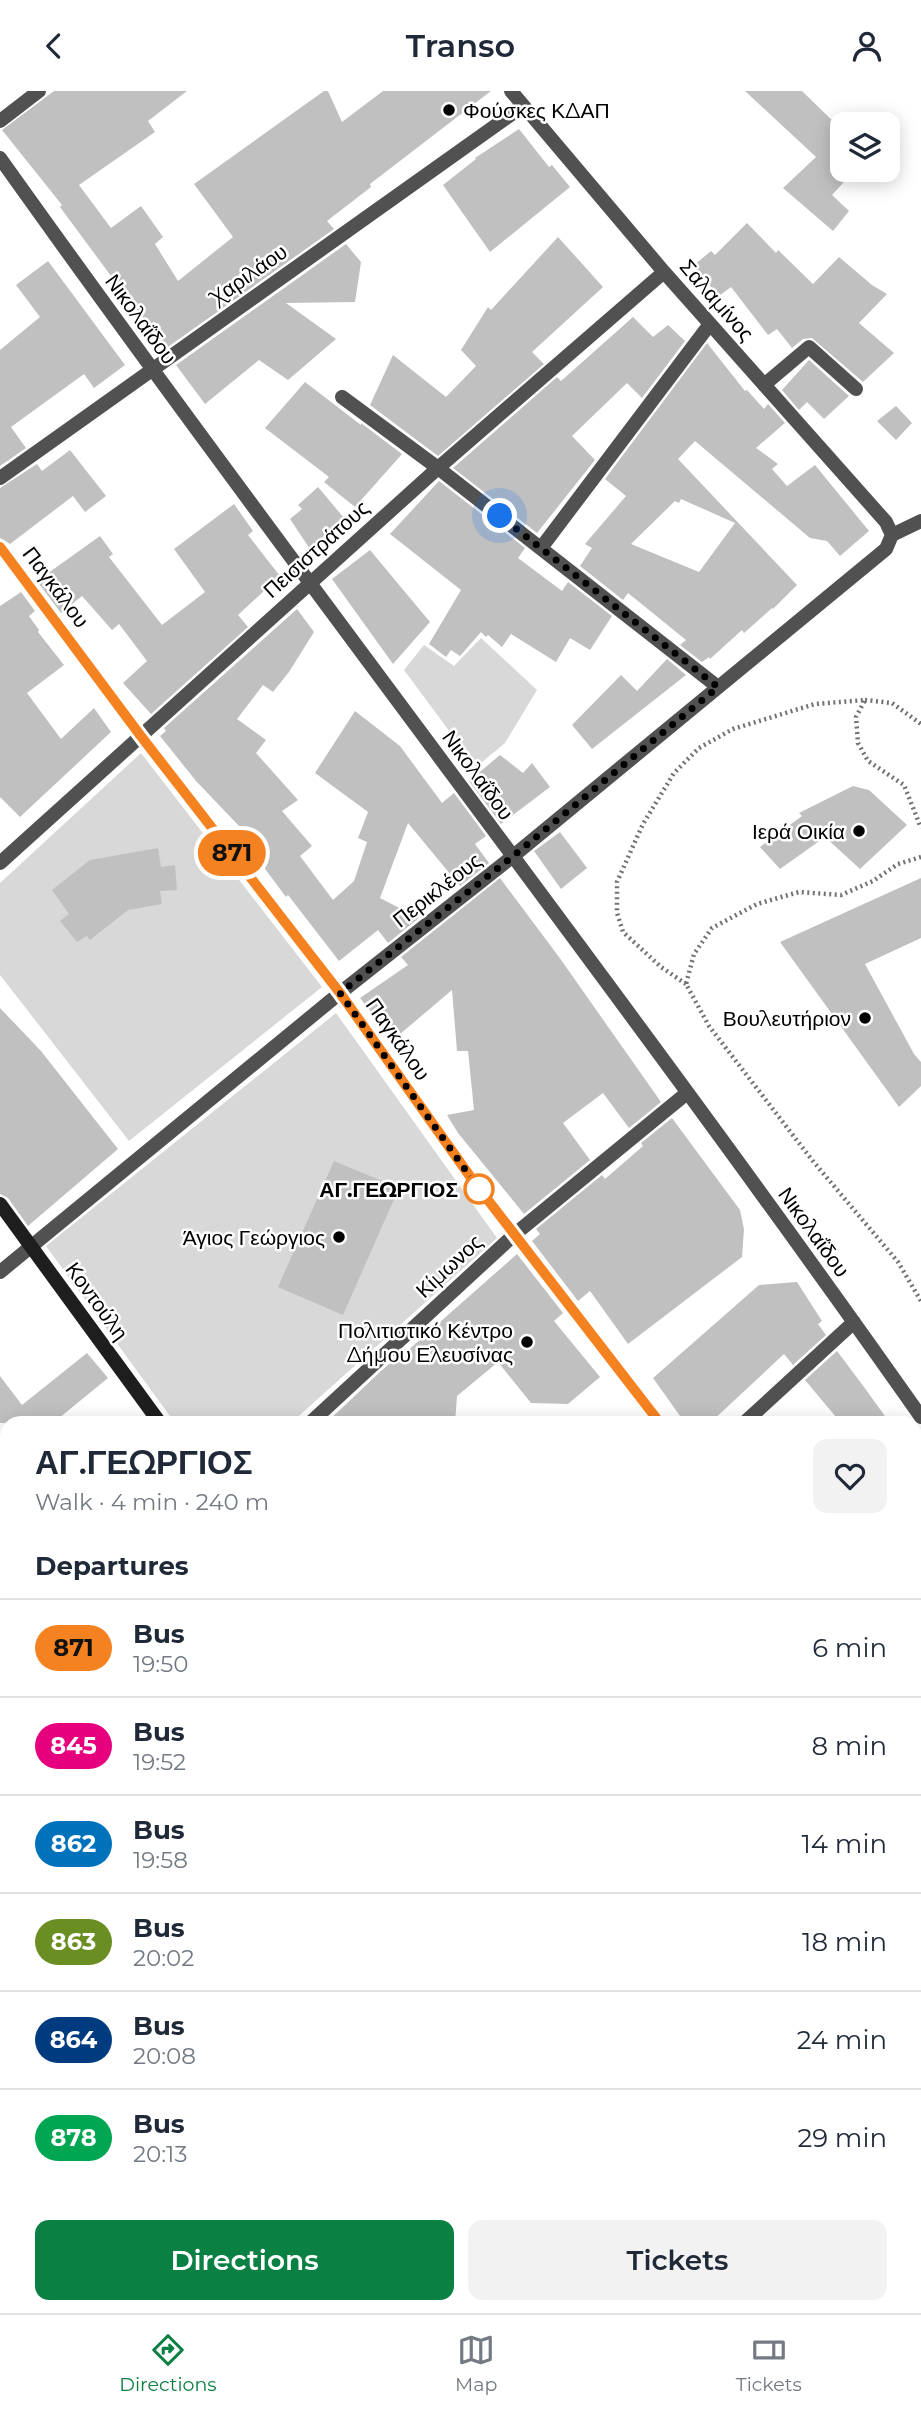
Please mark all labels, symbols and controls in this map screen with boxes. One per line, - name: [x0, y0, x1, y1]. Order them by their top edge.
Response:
- text: Transo: [406, 26, 515, 65]
- icon: back: [35, 27, 73, 65]
- icon: person: [848, 27, 886, 65]
- place label: Φούσκες ΚΔΑΠ: [463, 98, 610, 123]
- marker: Φούσκες ΚΔΑΠ: [441, 102, 457, 118]
- map controls: [830, 112, 900, 182]
- button: layers: [830, 112, 900, 182]
- street label: Χαριλάου: [204, 239, 292, 311]
- street label: Σαλαμίνος: [675, 254, 759, 346]
- street label: Νικολαΐδου: [100, 269, 182, 369]
- street label: Πεισιστράτους: [258, 495, 374, 603]
- your location: [482, 498, 517, 533]
- street label: Παγκάλου: [18, 542, 94, 632]
- street label: Νικολαΐδου: [437, 725, 519, 825]
- place label: Ιερά Οικία: [752, 819, 845, 844]
- marker: Ιερά Οικία: [851, 823, 867, 839]
- line badge: 871: [192, 830, 272, 876]
- text: 871: [212, 838, 252, 867]
- street label: Περικλέους: [388, 848, 486, 932]
- street label: Παγκάλου: [361, 993, 435, 1085]
- place label: Βουλευτήριον: [723, 1006, 851, 1031]
- marker: Βουλευτήριον: [857, 1010, 873, 1026]
- marker: ΑΓ.ΓΕΩΡΓΙΟΣ: [464, 1174, 494, 1204]
- place label: ΑΓ.ΓΕΩΡΓΙΟΣ: [319, 1177, 458, 1202]
- street label: Νικολαΐδου: [773, 1182, 855, 1282]
- place label: Άγιος Γεώργιος: [183, 1225, 325, 1250]
- marker: Άγιος Γεώργιος: [331, 1229, 347, 1245]
- street label: Κίμωνος: [411, 1229, 487, 1303]
- street label: Κοντούλη: [60, 1257, 134, 1345]
- place label: Πολιτιστικό Κέντρο Δήμου Ελευσίνας: [338, 1318, 513, 1367]
- marker: Πολιτιστικό Κέντρο Δήμου Ελευσίνας: [519, 1334, 535, 1350]
- button: heart: [813, 1439, 887, 1513]
- text: ΑΓ.ΓΕΩΡΓΙΟΣ: [35, 1442, 253, 1482]
- text: Walk · 4 min · 240 m: [35, 1488, 269, 1516]
- text: Departures: [35, 1550, 189, 1582]
- text: Bus: [133, 1618, 185, 1650]
- text: 6 min: [812, 1632, 887, 1664]
- text: 871: [53, 1633, 94, 1662]
- text: 19:50: [133, 1650, 188, 1678]
- text: Bus: [133, 1716, 185, 1748]
- text: 8 min: [811, 1730, 887, 1762]
- text: 845: [50, 1731, 97, 1760]
- text: 19:52: [133, 1748, 186, 1776]
- text: Bus: [133, 1814, 185, 1846]
- text: 14 min: [801, 1828, 887, 1860]
- text: 862: [51, 1829, 96, 1858]
- text: 19:58: [133, 1846, 188, 1874]
- text: Bus: [133, 1912, 185, 1944]
- text: 18 min: [802, 1926, 887, 1958]
- text: 863: [51, 1927, 96, 1956]
- text: 20:02: [133, 1944, 194, 1972]
- text: Bus: [133, 2010, 185, 2042]
- text: 24 min: [797, 2024, 887, 2056]
- text: 864: [50, 2025, 97, 2054]
- text: 20:08: [133, 2042, 196, 2070]
- text: Bus: [133, 2108, 185, 2140]
- text: 29 min: [797, 2122, 887, 2154]
- text: 878: [50, 2123, 97, 2152]
- text: 20:13: [133, 2140, 187, 2168]
- button: Directions: [35, 2220, 454, 2300]
- button: Tickets: [468, 2220, 887, 2300]
- tab: Directions: [119, 2331, 217, 2396]
- tab: Map: [455, 2331, 497, 2396]
- tab: Tickets: [736, 2331, 802, 2396]

